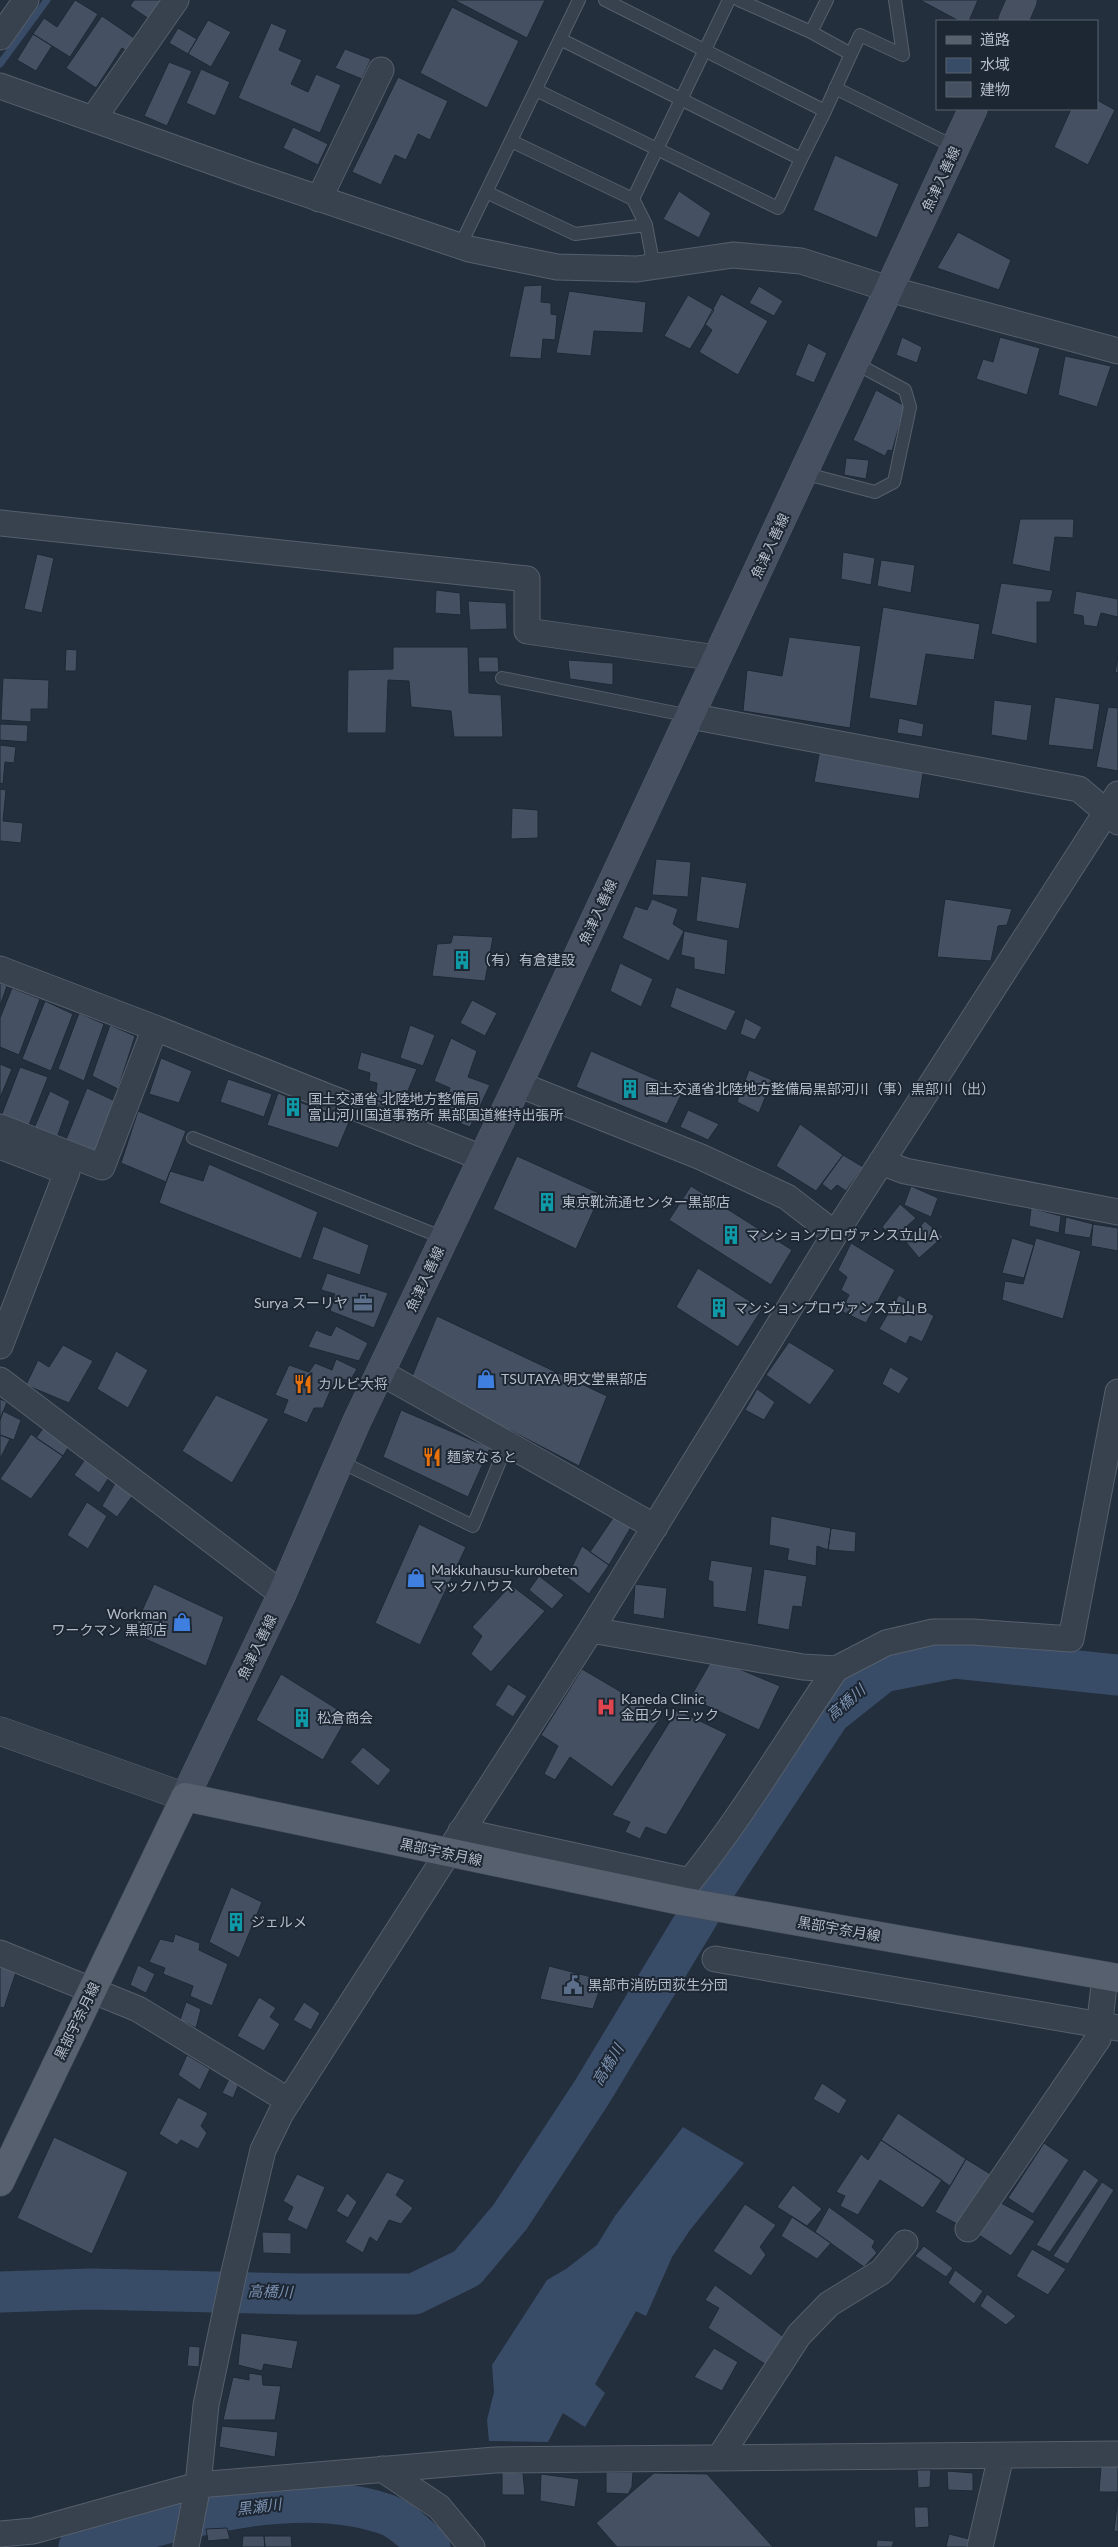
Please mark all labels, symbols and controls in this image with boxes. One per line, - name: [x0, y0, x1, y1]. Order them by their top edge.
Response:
- legend: [936, 20, 1098, 110]
- text: 道路: [980, 30, 1010, 48]
- text: 水域: [980, 55, 1010, 73]
- text: 建物: [980, 80, 1010, 98]
- street label: 魚津入善線: [918, 143, 963, 214]
- street label: 魚津入善線: [747, 510, 792, 581]
- street label: 魚津入善線: [575, 876, 620, 947]
- building icon: （有）有倉建設: [451, 949, 473, 971]
- place label: （有）有倉建設: [477, 951, 575, 968]
- building icon: 国土交通省北陸地方整備局黒部河川（事）黒部川（出）: [619, 1078, 641, 1100]
- place label: 国土交通省北陸地方整備局黒部河川（事）黒部川（出）: [645, 1080, 995, 1097]
- place label: 国土交通省 北陸地方整備局 富山河川国道事務所 黒部国道維持出張所: [308, 1090, 564, 1123]
- building icon: 国土交通省 北陸地方整備局 富山河川国道事務所 黒部国道維持出張所: [282, 1096, 304, 1118]
- building icon: 東京靴流通センター黒部店: [536, 1191, 558, 1213]
- place label: 東京靴流通センター黒部店: [562, 1193, 730, 1210]
- building icon: マンションプロヴァンス立山Ａ: [720, 1224, 742, 1246]
- place label: マンションプロヴァンス立山Ａ: [746, 1226, 941, 1243]
- street label: 魚津入善線: [402, 1243, 447, 1314]
- office icon: Surya スーリヤ: [352, 1292, 374, 1314]
- place label: Surya スーリヤ: [254, 1294, 348, 1311]
- building icon: マンションプロヴァンス立山Ｂ: [708, 1297, 730, 1319]
- place label: マンションプロヴァンス立山Ｂ: [734, 1299, 929, 1316]
- shop icon: TSUTAYA 明文堂黒部店: [475, 1368, 497, 1390]
- place label: TSUTAYA 明文堂黒部店: [501, 1370, 647, 1387]
- restaurant icon: カルビ大将: [292, 1373, 314, 1395]
- place label: カルビ大将: [318, 1375, 388, 1392]
- restaurant icon: 麺家なると: [421, 1446, 443, 1468]
- place label: 麺家なると: [447, 1448, 517, 1465]
- place label: Makkuhausu-kurobeten マックハウス: [431, 1561, 577, 1594]
- shop icon: Makkuhausu-kurobeten マックハウス: [405, 1567, 427, 1589]
- place label: Workman ワークマン 黒部店: [51, 1605, 167, 1638]
- shop icon: Workman ワークマン 黒部店: [171, 1611, 193, 1633]
- street label: 魚津入善線: [234, 1612, 280, 1682]
- water label: 高橋川: [822, 1679, 870, 1724]
- place label: Kaneda Clinic 金田クリニック: [621, 1690, 719, 1723]
- hospital icon: Kaneda Clinic 金田クリニック: [595, 1696, 617, 1718]
- building icon: 松倉商会: [291, 1707, 313, 1729]
- place label: 松倉商会: [317, 1709, 373, 1726]
- street label: 黒部宇奈月線: [398, 1834, 484, 1869]
- building icon: ジェルメ: [225, 1911, 247, 1933]
- place label: ジェルメ: [251, 1913, 307, 1930]
- street label: 黒部宇奈月線: [796, 1913, 882, 1944]
- public building icon: 黒部市消防団荻生分団: [562, 1974, 584, 1996]
- place label: 黒部市消防団荻生分団: [588, 1976, 728, 1993]
- street label: 黒部宇奈月線: [50, 1979, 103, 2062]
- water label: 高橋川: [588, 2039, 627, 2088]
- water label: 高橋川: [247, 2282, 295, 2300]
- water label: 黒瀬川: [235, 2494, 284, 2518]

